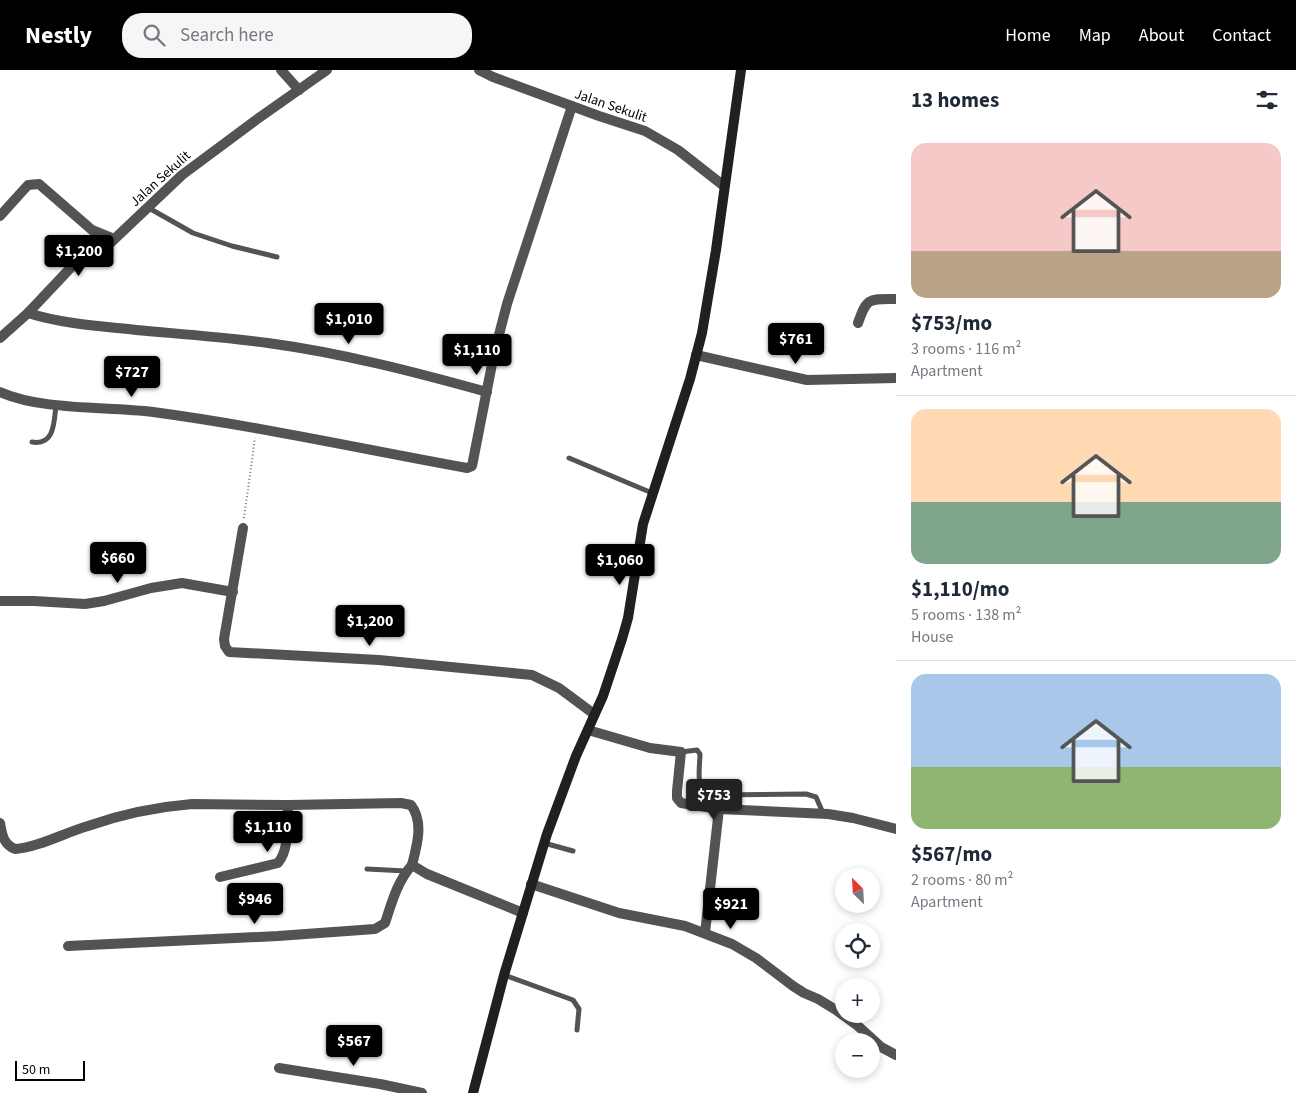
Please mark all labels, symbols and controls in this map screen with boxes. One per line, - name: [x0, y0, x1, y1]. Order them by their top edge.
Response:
- search box: [122, 13, 472, 58]
- text: Nestly: [25, 18, 92, 53]
- icon: search: [140, 21, 168, 49]
- text: Search here: [180, 22, 274, 49]
- text: Home: [1005, 23, 1051, 48]
- text: Map: [1079, 23, 1111, 48]
- text: About: [1139, 23, 1184, 48]
- text: Contact: [1212, 23, 1271, 48]
- street label: Jalan Sekulit: [572, 84, 650, 128]
- text: 13 homes: [911, 85, 999, 115]
- icon: filters: [1253, 86, 1281, 114]
- street label: Jalan Sekulit: [126, 146, 196, 211]
- icon: home: [1051, 176, 1141, 266]
- pin: $1,200: [38, 234, 120, 277]
- text: $1,200: [55, 240, 103, 262]
- pin: $1,010: [308, 302, 390, 345]
- text: $1,010: [325, 308, 373, 330]
- text: $753/mo: [911, 308, 992, 338]
- pin: $761: [766, 322, 826, 365]
- text: $761: [779, 328, 813, 350]
- pin: $1,110: [436, 334, 518, 376]
- text: 3 rooms · 116 m²: [911, 338, 1021, 360]
- text: $1,110: [453, 339, 501, 361]
- pin: $727: [102, 356, 162, 398]
- text: Apartment: [911, 360, 983, 382]
- text: $727: [115, 361, 149, 383]
- icon: home: [1051, 441, 1141, 531]
- pin: $660: [88, 542, 148, 584]
- pin: $1,060: [579, 544, 661, 586]
- text: $660: [101, 547, 135, 569]
- text: $1,060: [596, 549, 644, 571]
- text: $1,110/mo: [911, 574, 1010, 604]
- pin: $1,200: [329, 604, 411, 647]
- text: 5 rooms · 138 m²: [911, 604, 1021, 626]
- text: $1,200: [346, 610, 394, 632]
- text: House: [911, 626, 953, 648]
- icon: home: [1051, 706, 1141, 796]
- pin: $753: [684, 778, 744, 821]
- text: $753: [697, 784, 731, 806]
- pin: $1,110: [227, 810, 309, 853]
- text: $1,110: [244, 816, 292, 838]
- text: $567/mo: [911, 839, 992, 869]
- north arrow: [835, 868, 880, 912]
- map controls: [835, 868, 880, 1078]
- text: 2 rooms · 80 m²: [911, 869, 1013, 891]
- pin: $946: [225, 882, 285, 925]
- text: $946: [238, 888, 272, 910]
- pin: $921: [701, 888, 761, 930]
- text: Apartment: [911, 891, 983, 913]
- text: $921: [714, 893, 748, 915]
- button: locate: [835, 923, 880, 968]
- button: +: [835, 978, 880, 1023]
- pin: $567: [324, 1024, 384, 1067]
- text: $567: [337, 1030, 371, 1052]
- button: −: [835, 1033, 880, 1078]
- scale bar: [15, 1058, 85, 1081]
- text: 50 m: [22, 1060, 50, 1080]

